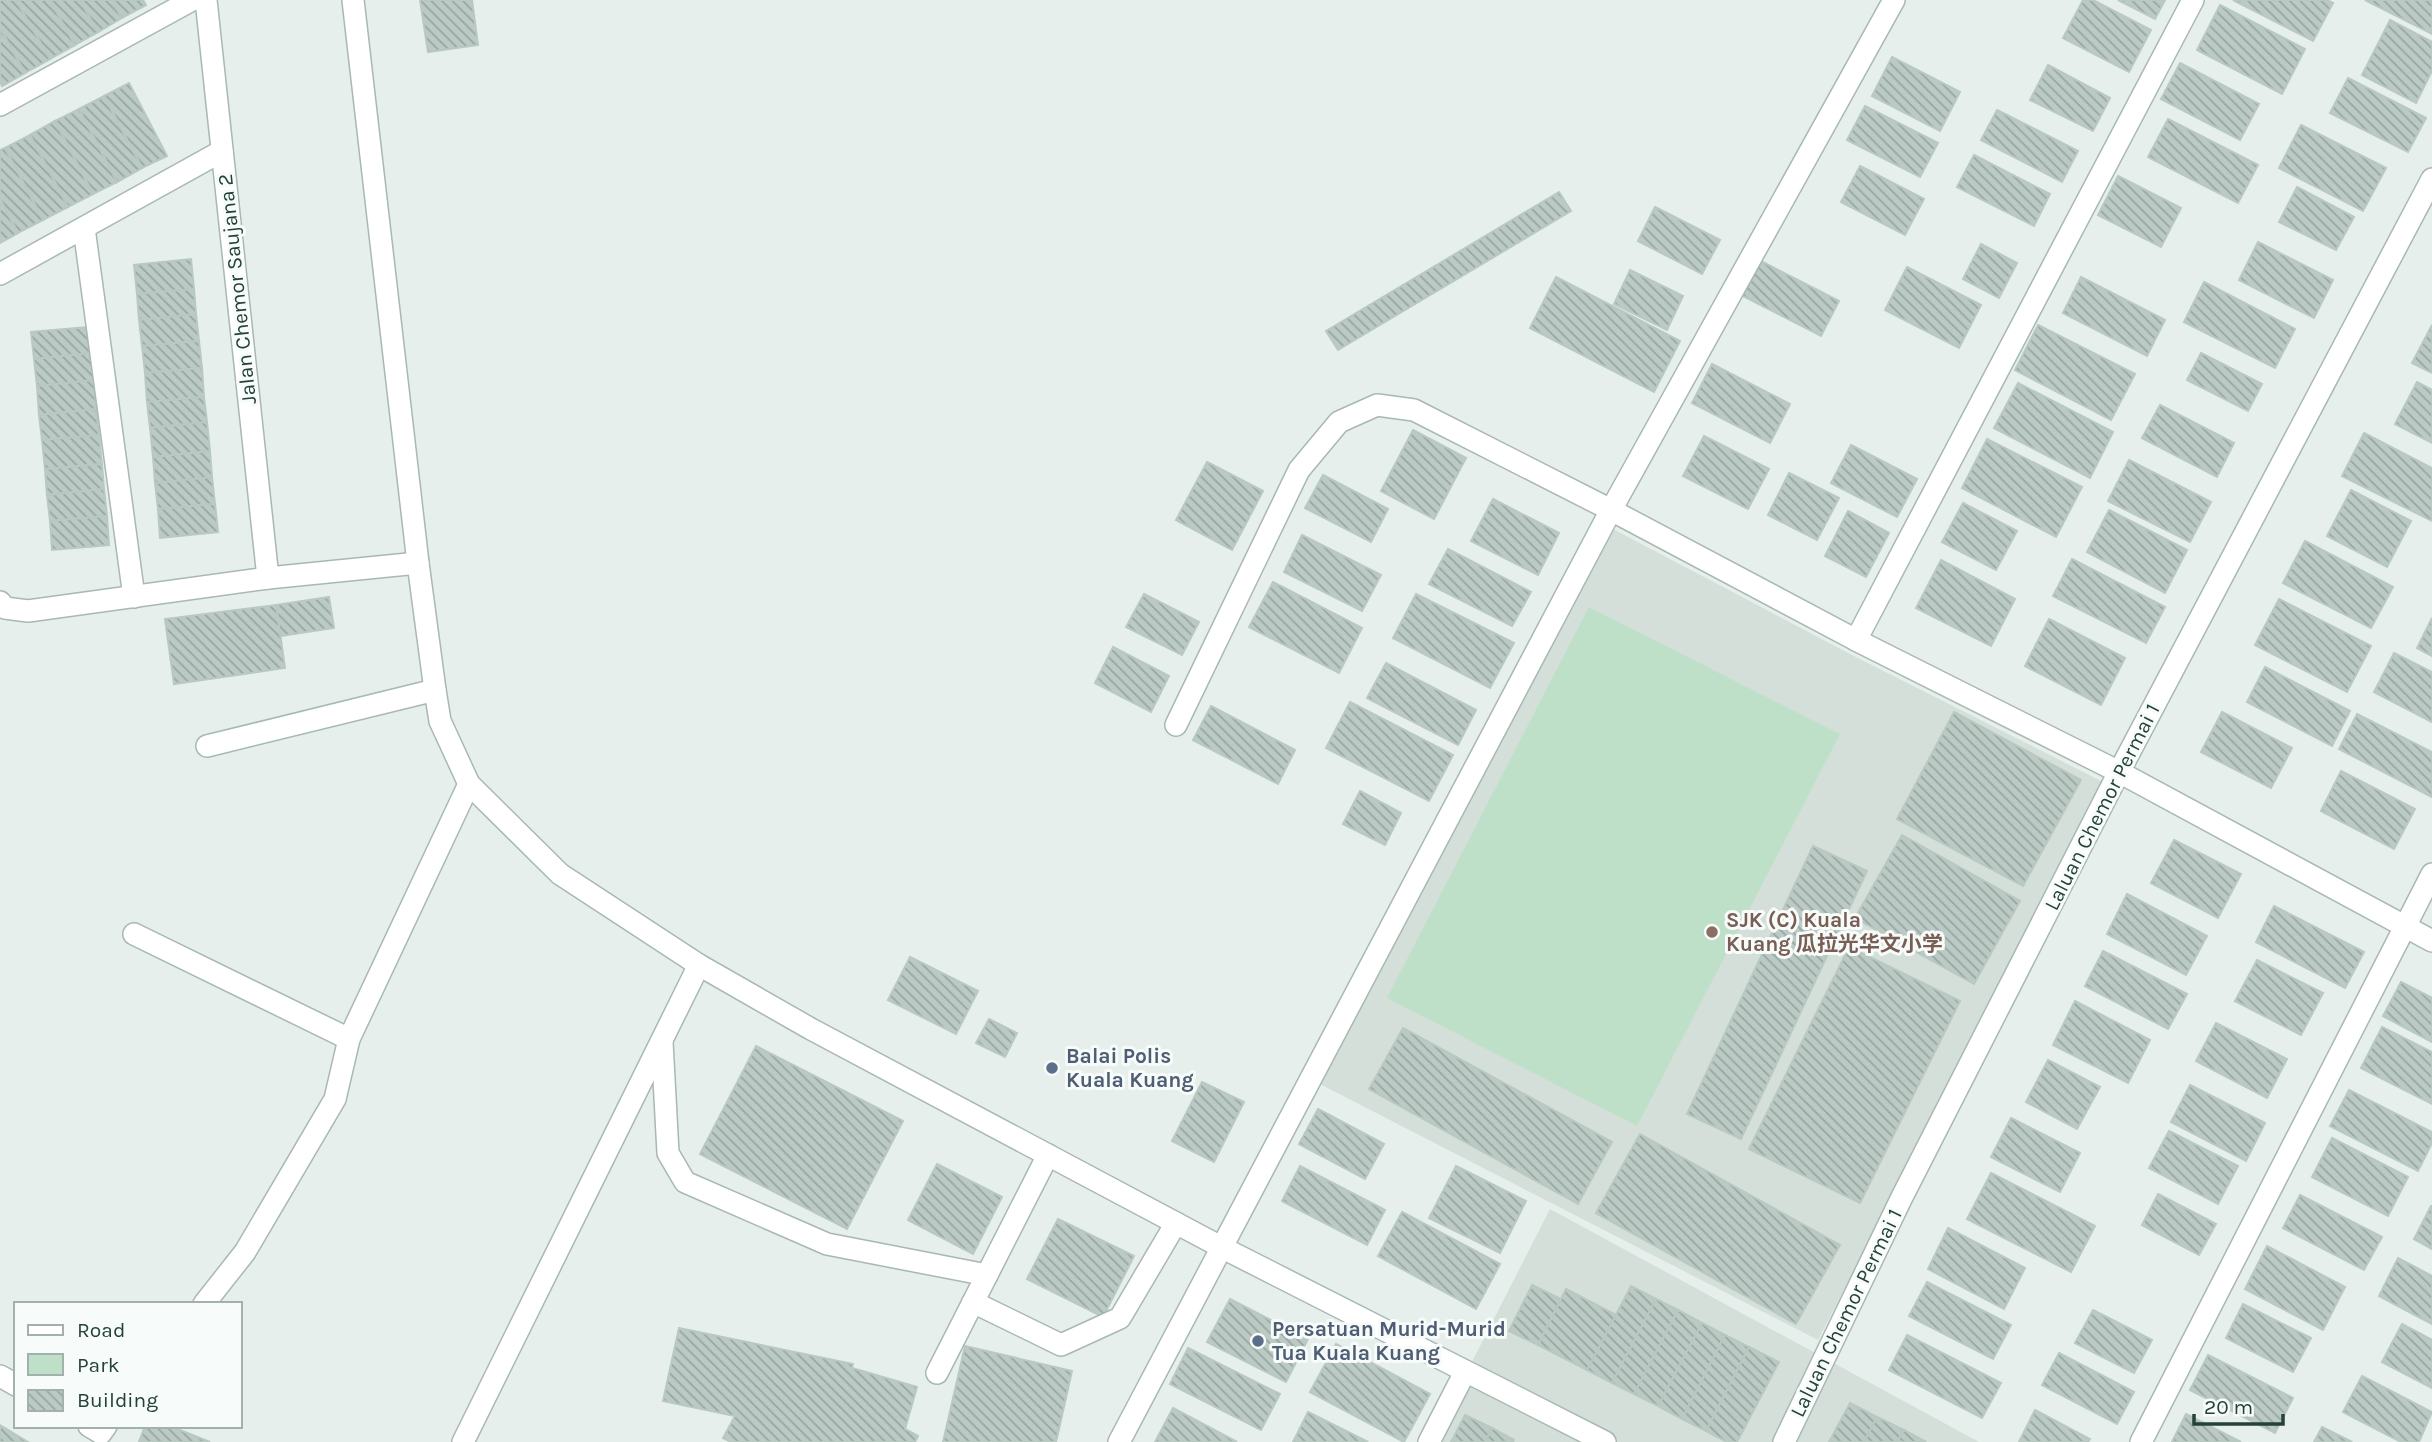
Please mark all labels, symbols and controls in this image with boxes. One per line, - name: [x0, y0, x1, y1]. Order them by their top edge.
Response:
- street label: Jalan Chemor Saujana 2: [213, 173, 261, 405]
- street label: Laluan Chemor Permai 1: [2039, 700, 2165, 914]
- place label: SJK (C) Kuala Kuang 瓜拉光华文小学: [1726, 908, 1943, 956]
- marker: SJK (C) Kuala Kuang 瓜拉光华文小学: [1704, 924, 1720, 940]
- place label: Balai Polis Kuala Kuang: [1066, 1044, 1194, 1092]
- marker: Balai Polis Kuala Kuang: [1044, 1060, 1060, 1076]
- street label: Laluan Chemor Permai 1: [1785, 1205, 1907, 1421]
- legend: [14, 1302, 242, 1428]
- place label: Persatuan Murid-Murid Tua Kuala Kuang: [1272, 1317, 1506, 1365]
- text: Road: [77, 1318, 125, 1342]
- marker: Persatuan Murid-Murid Tua Kuala Kuang: [1250, 1333, 1266, 1349]
- text: Park: [77, 1353, 120, 1377]
- scale bar: [2194, 1382, 2283, 1426]
- text: Building: [77, 1388, 158, 1412]
- text: 20 m: [2204, 1395, 2253, 1419]

